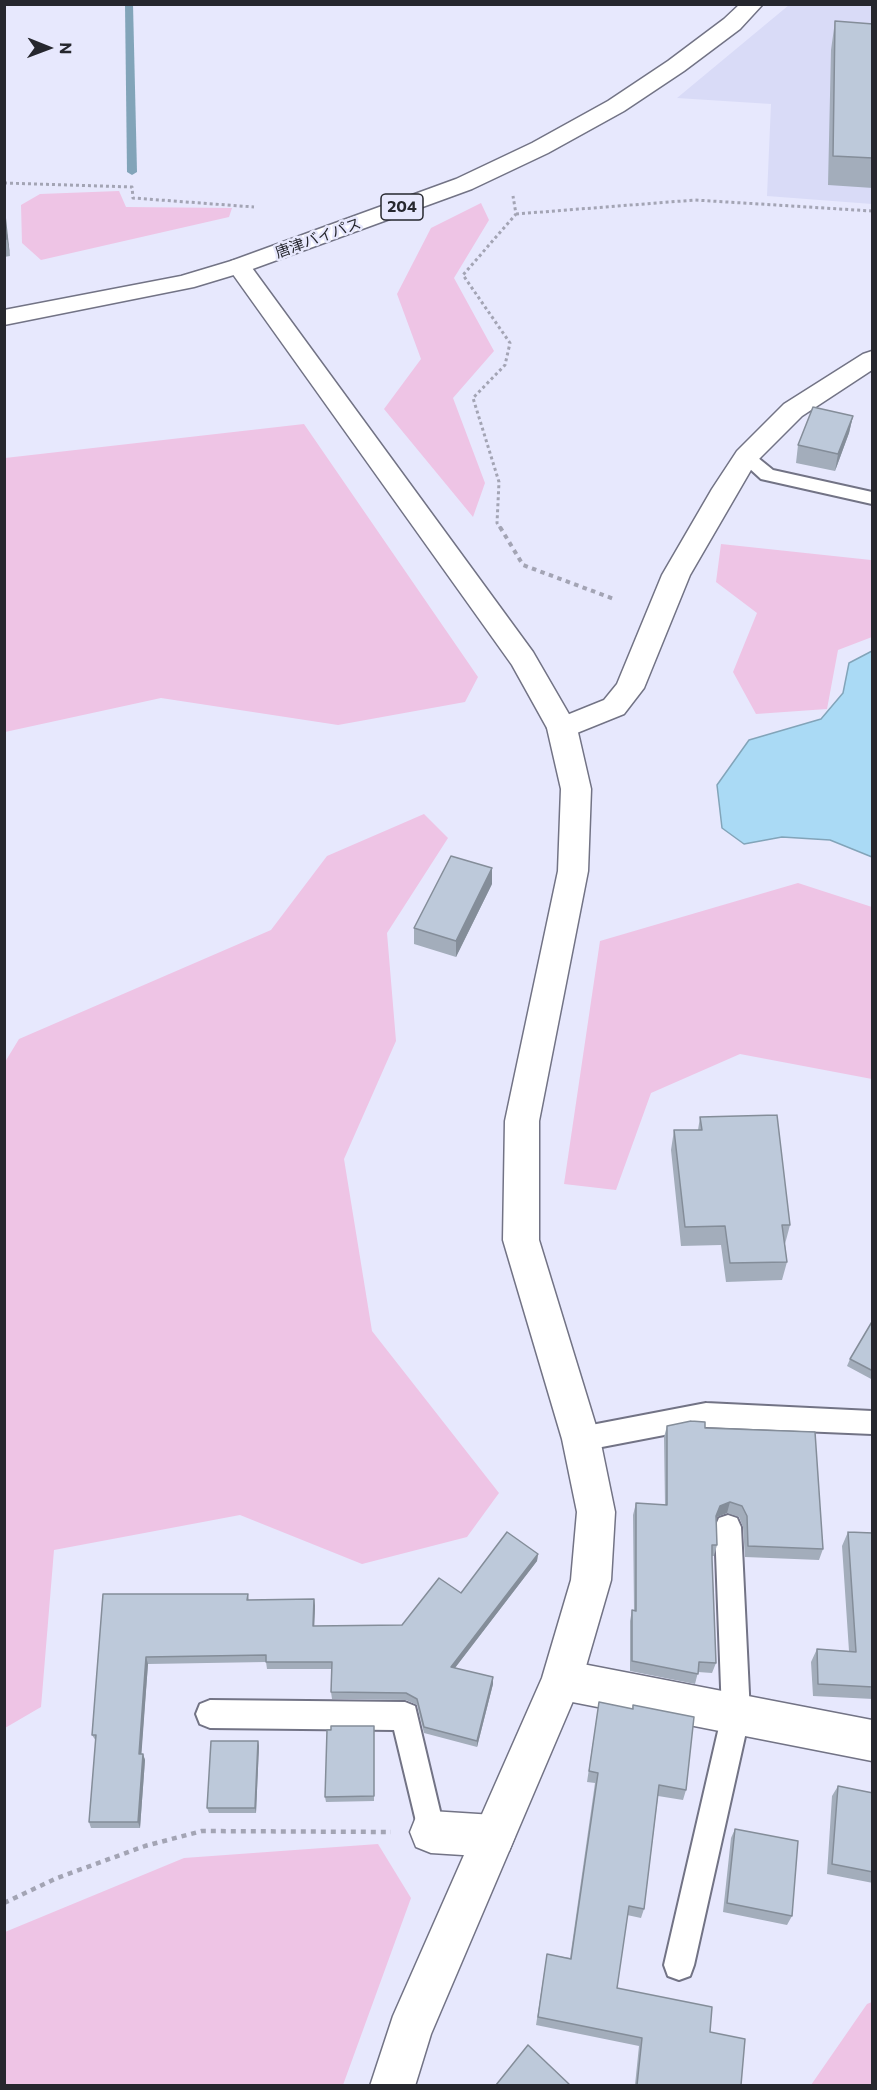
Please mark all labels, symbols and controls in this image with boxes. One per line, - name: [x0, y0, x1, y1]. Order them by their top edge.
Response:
- north arrow: [18, 18, 78, 78]
- text: N: [57, 42, 76, 54]
- road number: 204: [381, 194, 423, 220]
- street label: 唐津バイパス: [273, 214, 363, 262]

